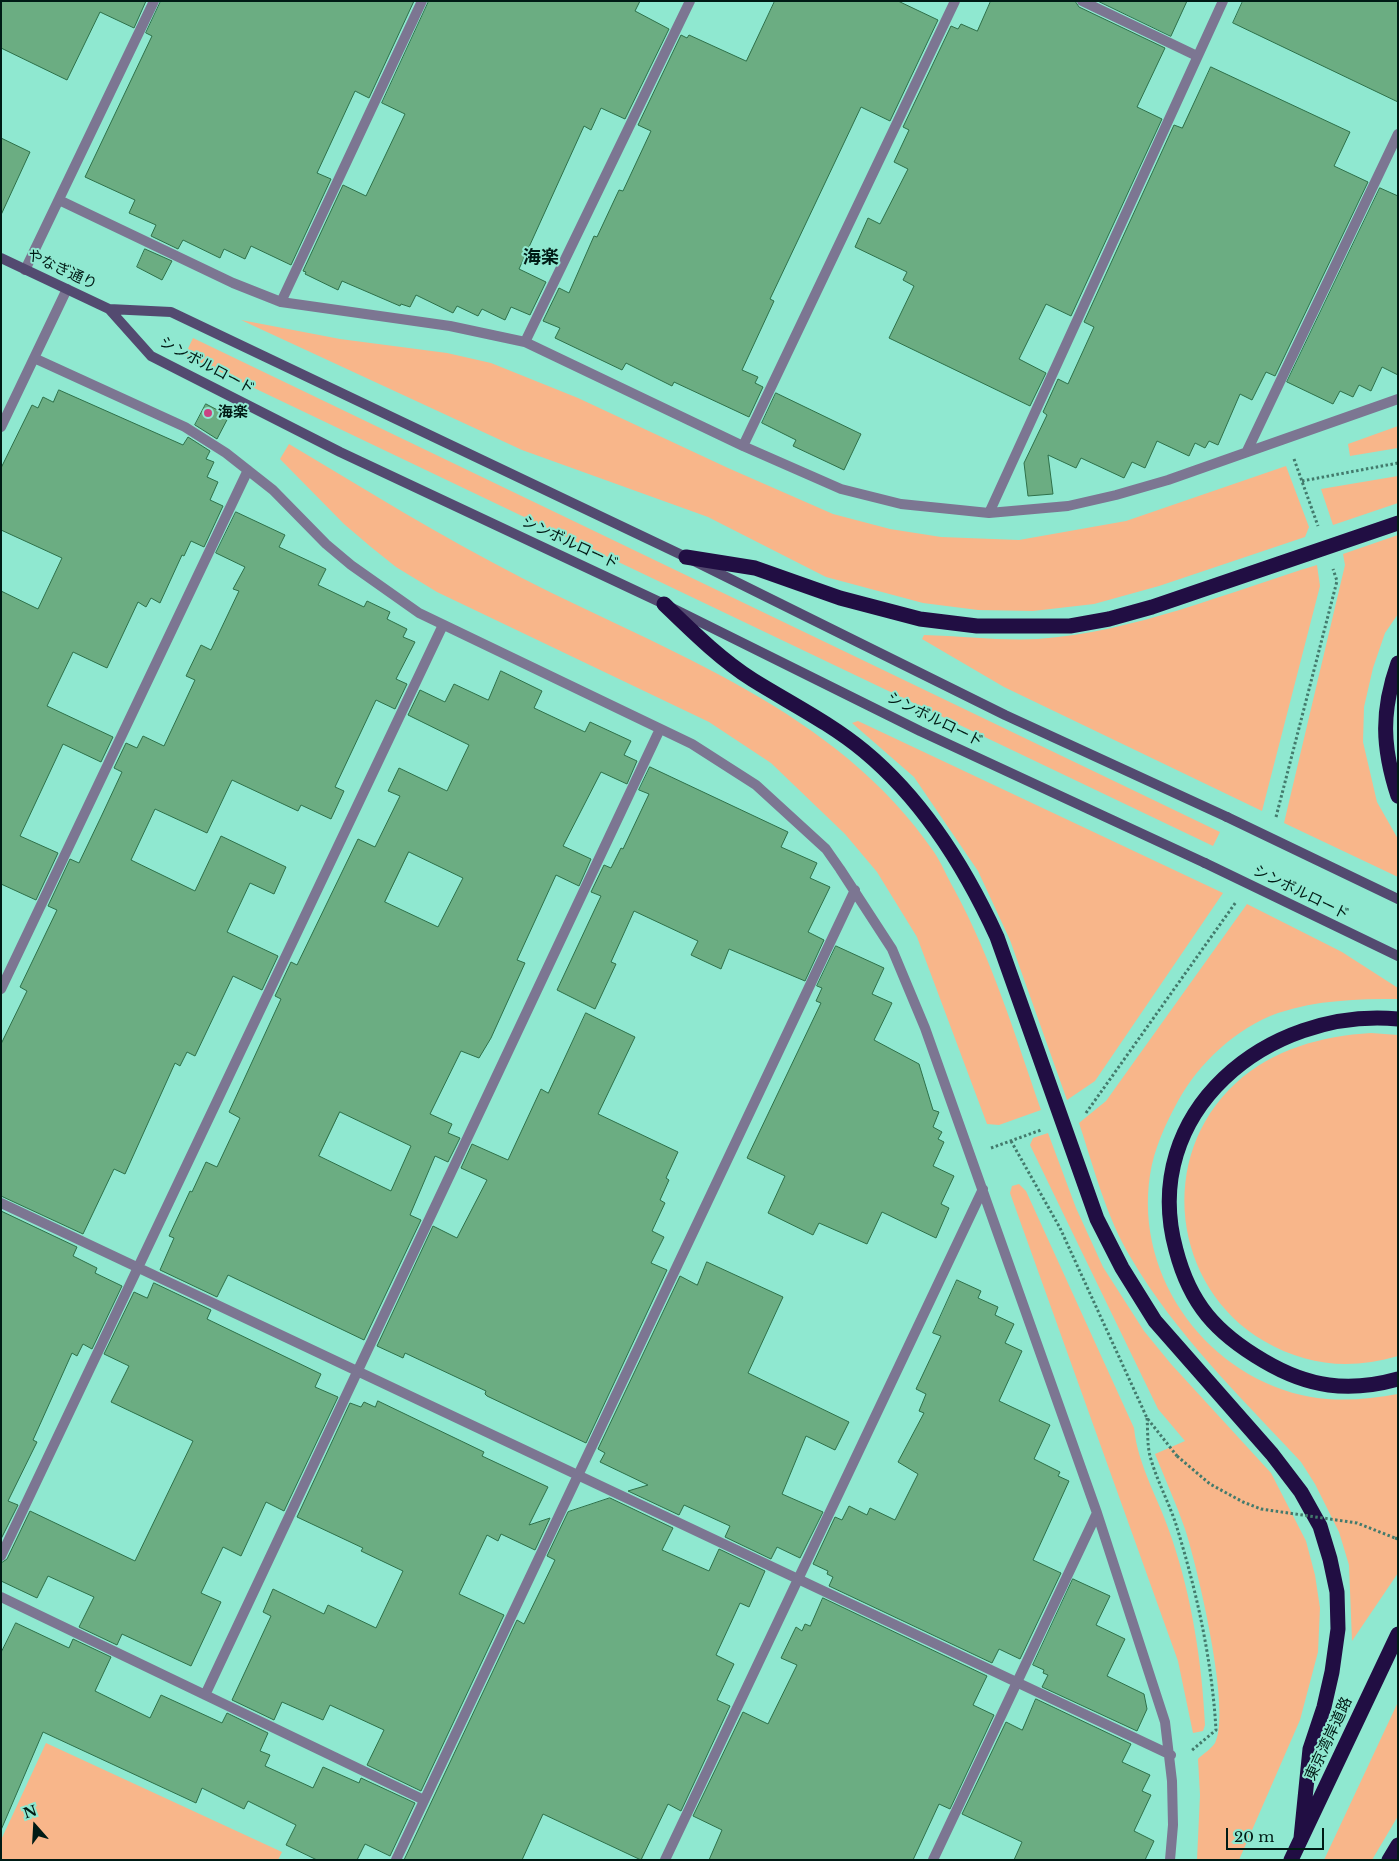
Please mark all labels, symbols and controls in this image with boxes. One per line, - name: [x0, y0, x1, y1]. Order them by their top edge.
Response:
- street label: やなぎ通り: [24, 246, 100, 294]
- district label: 海楽: [523, 247, 559, 269]
- street label: シンボルロード: [156, 333, 258, 399]
- place label: 海楽: [218, 404, 248, 422]
- marker: 海楽: [202, 407, 214, 419]
- street label: シンボルロード: [519, 513, 621, 573]
- street label: シンボルロード: [884, 689, 986, 751]
- street label: シンボルロード: [1250, 862, 1352, 924]
- street label: 東京湾岸道路: [1302, 1694, 1356, 1784]
- north arrow: [10, 1801, 60, 1851]
- text: N: [21, 1801, 39, 1822]
- scale bar: [1229, 1818, 1326, 1850]
- text: 20 m: [1234, 1827, 1274, 1846]

